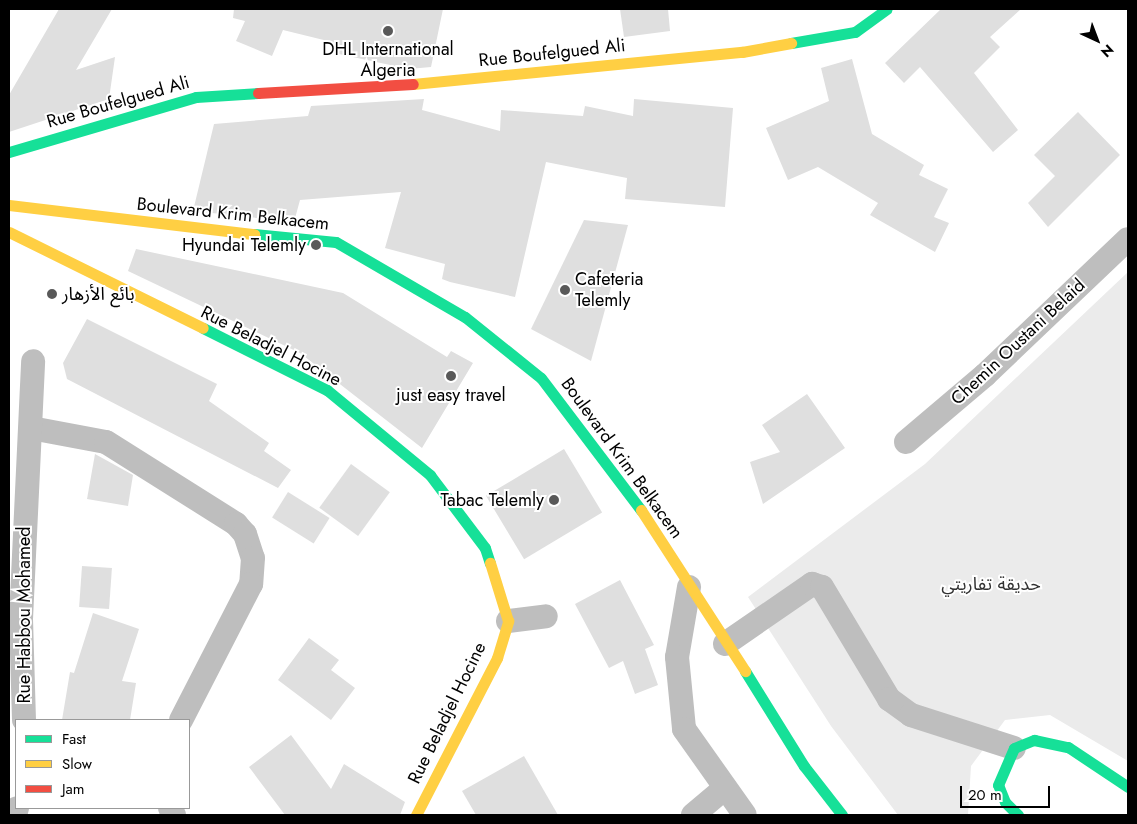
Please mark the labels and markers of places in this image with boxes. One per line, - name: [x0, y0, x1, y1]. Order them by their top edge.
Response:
- marker: DHL International Algeria: [382, 25, 394, 37]
- place label: DHL International Algeria: [322, 39, 454, 82]
- place label: Hyundai Telemly: [182, 234, 306, 256]
- marker: Hyundai Telemly: [310, 239, 322, 251]
- place label: Cafeteria Telemly: [575, 269, 644, 312]
- place label: بائع الأزهار: [62, 283, 135, 305]
- marker: Cafeteria Telemly: [559, 284, 571, 296]
- marker: بائع الأزهار: [46, 288, 58, 300]
- marker: just easy travel: [445, 370, 457, 382]
- place label: just easy travel: [396, 384, 506, 406]
- place label: Tabac Telemly: [441, 489, 544, 511]
- marker: Tabac Telemly: [548, 494, 560, 506]

